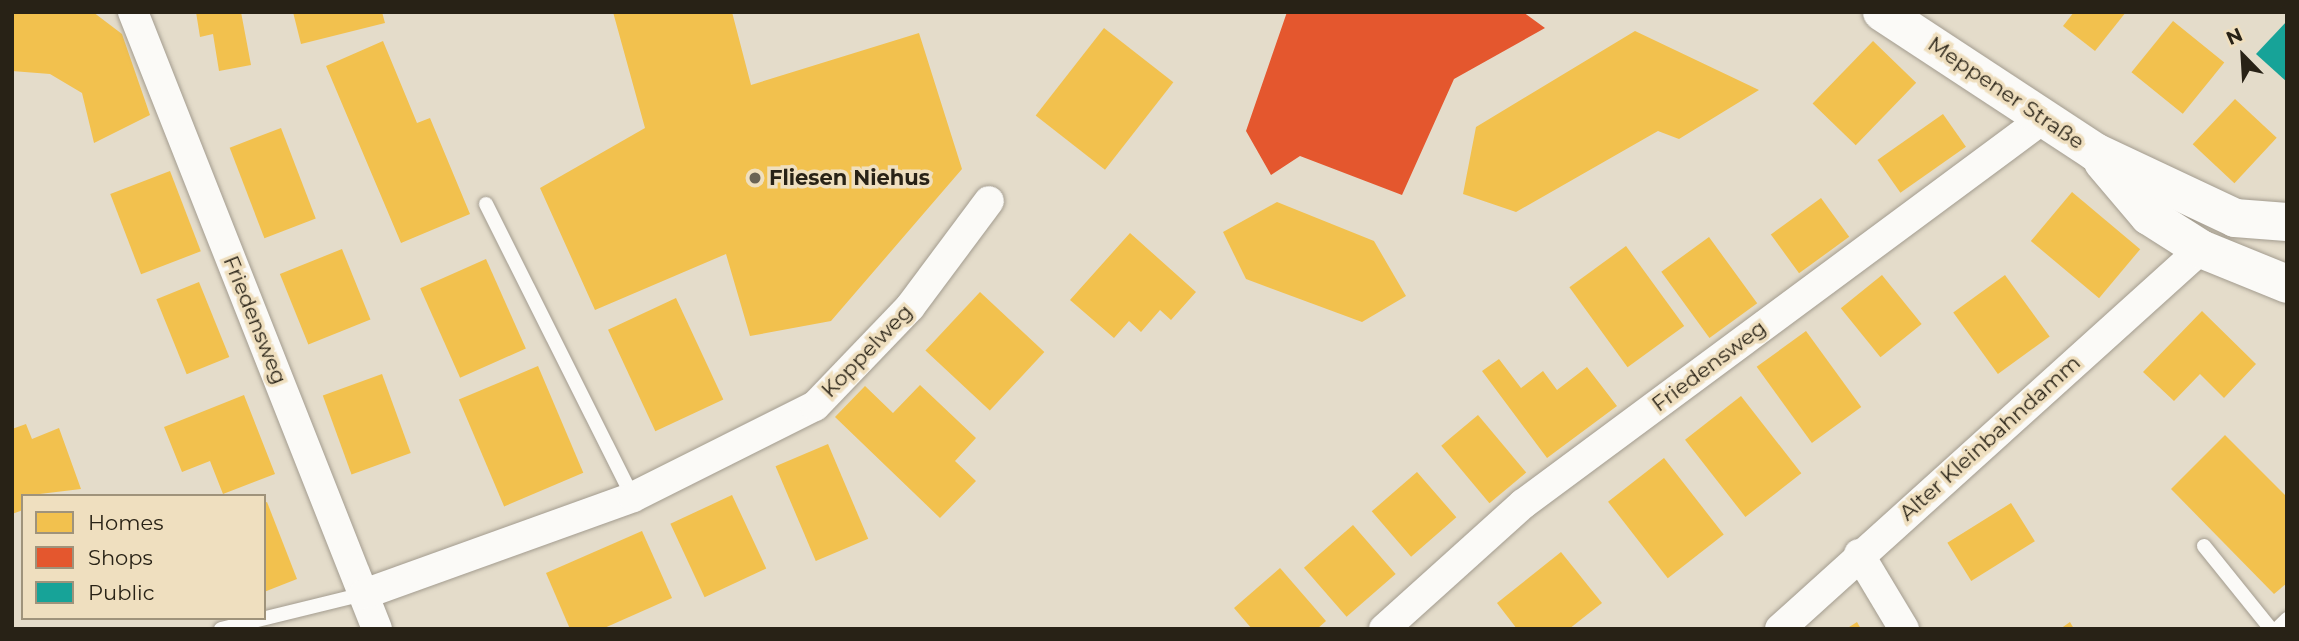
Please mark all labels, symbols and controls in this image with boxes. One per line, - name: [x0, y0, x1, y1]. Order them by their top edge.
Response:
- north arrow: [2208, 21, 2278, 91]
- text: N: [2223, 23, 2246, 50]
- street label: Meppener Straße: [1923, 31, 2089, 155]
- place label: Fliesen Niehus: [769, 165, 930, 191]
- marker: Fliesen Niehus: [747, 170, 763, 186]
- street label: Friedensweg: [218, 252, 292, 388]
- street label: Koppelweg: [816, 299, 918, 403]
- street label: Friedensweg: [1647, 315, 1771, 417]
- street label: Alter Kleinbahndamm: [1894, 350, 2086, 526]
- legend: [21, 494, 266, 620]
- text: Homes: [88, 510, 163, 535]
- text: Shops: [88, 545, 153, 570]
- text: Public: [88, 580, 155, 605]

